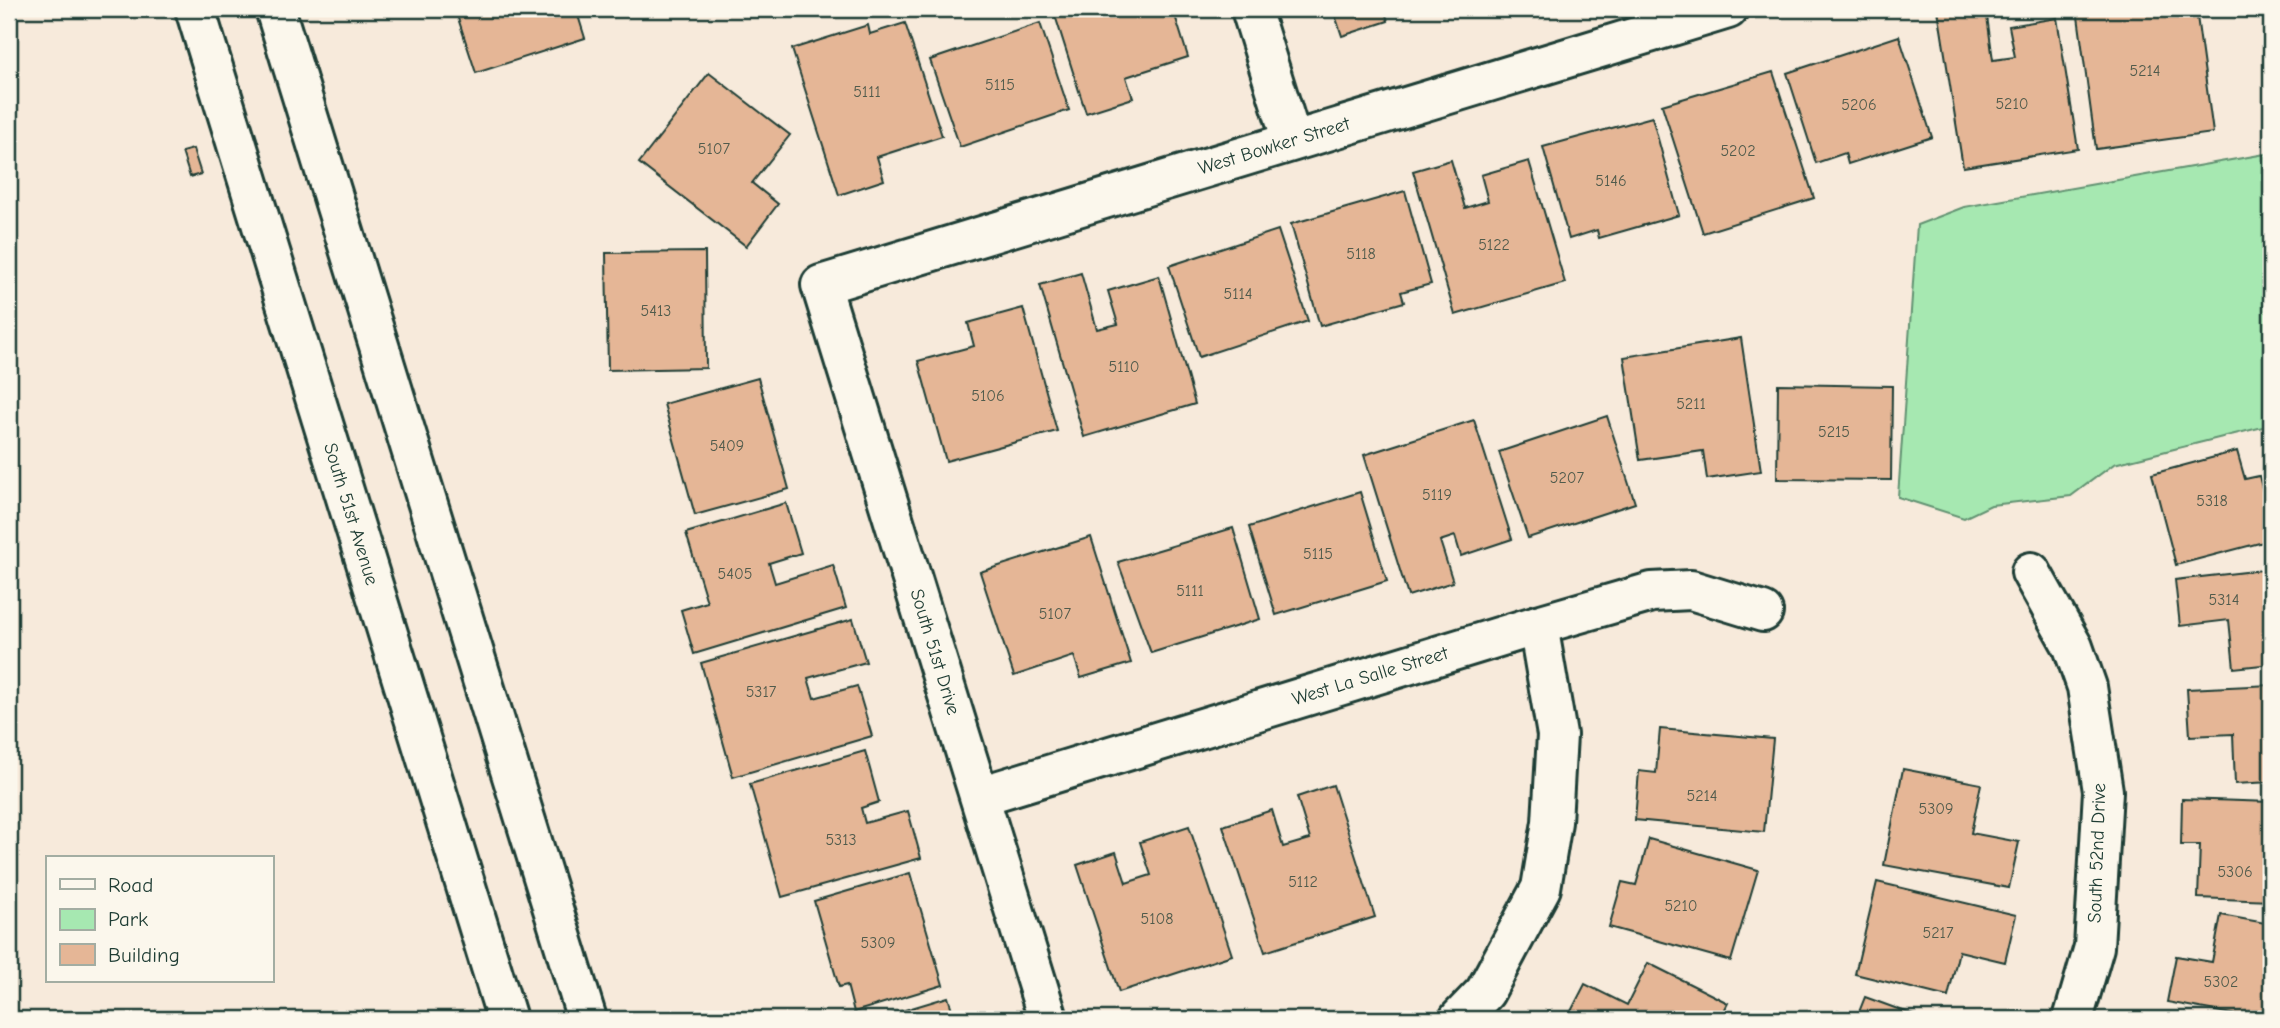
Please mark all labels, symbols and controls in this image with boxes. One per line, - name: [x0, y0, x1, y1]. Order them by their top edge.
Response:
- house number: 5214: [2129, 62, 2161, 80]
- house number: 5115: [985, 76, 1015, 94]
- house number: 5111: [853, 83, 881, 101]
- house number: 5210: [1995, 95, 2029, 113]
- house number: 5206: [1841, 96, 1877, 114]
- street label: West Bowker Street: [1196, 112, 1353, 180]
- house number: 5107: [698, 140, 731, 158]
- house number: 5202: [1720, 142, 1756, 160]
- house number: 5146: [1595, 172, 1627, 190]
- house number: 5122: [1478, 236, 1510, 254]
- house number: 5118: [1346, 245, 1376, 263]
- house number: 5114: [1223, 285, 1253, 303]
- house number: 5413: [641, 302, 671, 320]
- house number: 5110: [1108, 358, 1140, 376]
- house number: 5106: [971, 387, 1005, 405]
- house number: 5211: [1676, 395, 1706, 413]
- house number: 5215: [1818, 423, 1850, 441]
- house number: 5409: [710, 437, 744, 455]
- street label: South 51st Avenue: [319, 440, 383, 588]
- house number: 5207: [1550, 469, 1585, 487]
- house number: 5119: [1422, 486, 1452, 504]
- house number: 5318: [2196, 492, 2228, 510]
- house number: 5115: [1303, 545, 1333, 563]
- house number: 5405: [718, 565, 752, 583]
- house number: 5111: [1176, 582, 1204, 600]
- street label: South 51st Drive: [905, 586, 965, 718]
- house number: 5314: [2209, 591, 2239, 609]
- house number: 5107: [1039, 605, 1072, 623]
- street label: West La Salle Street: [1289, 642, 1451, 710]
- house number: 5317: [746, 683, 777, 701]
- street label: South 52nd Drive: [2084, 783, 2110, 923]
- house number: 5214: [1686, 787, 1718, 805]
- house number: 5309: [1918, 800, 1954, 818]
- house number: 5313: [825, 831, 857, 849]
- legend: [46, 856, 273, 982]
- house number: 5306: [2217, 863, 2253, 881]
- text: Road: [108, 873, 153, 897]
- house number: 5112: [1288, 873, 1318, 891]
- house number: 5210: [1664, 897, 1698, 915]
- text: Park: [108, 907, 148, 931]
- house number: 5108: [1141, 910, 1174, 928]
- house number: 5217: [1923, 924, 1954, 942]
- house number: 5309: [860, 934, 896, 952]
- text: Building: [108, 943, 180, 967]
- house number: 5302: [2204, 973, 2238, 991]

